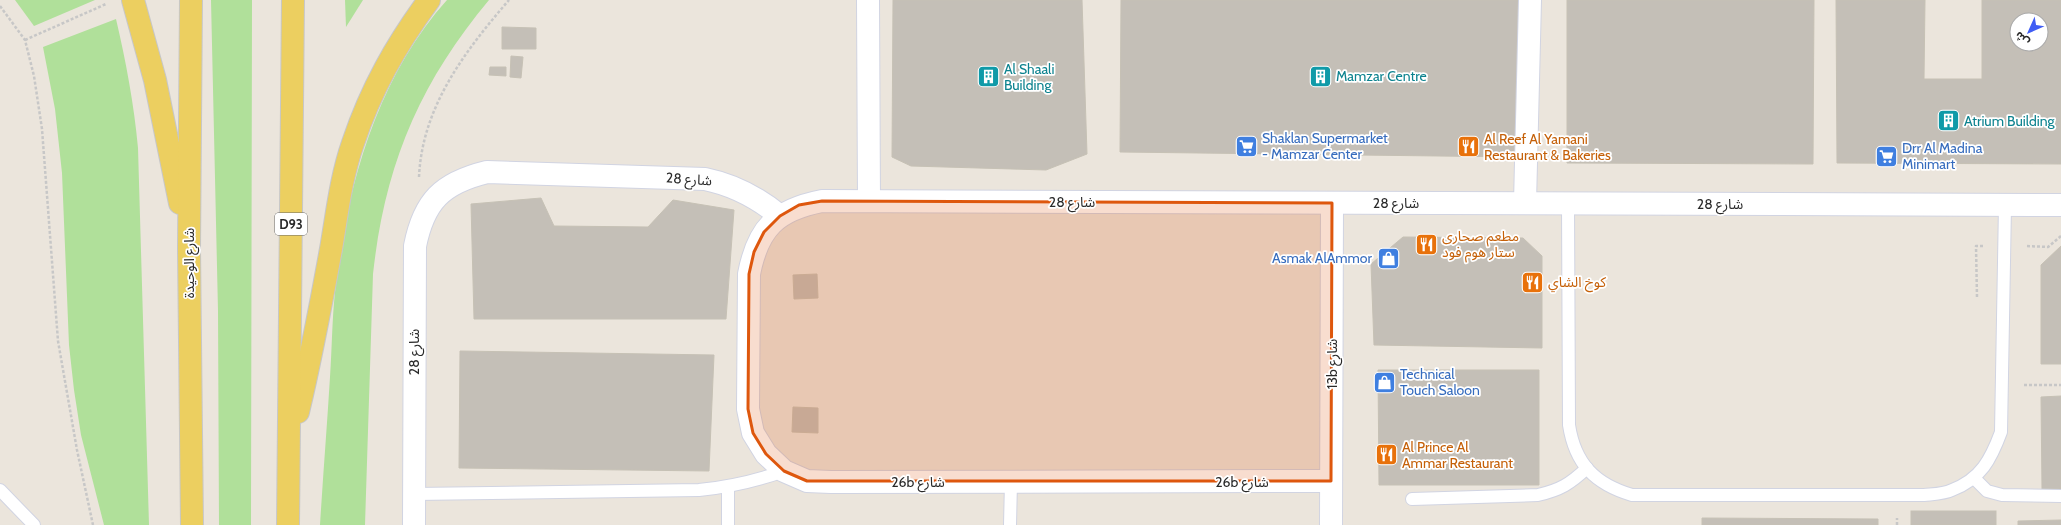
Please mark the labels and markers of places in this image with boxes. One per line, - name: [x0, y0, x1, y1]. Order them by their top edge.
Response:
- place label: Al Shaali Building: [1004, 60, 1054, 94]
- building icon: Mamzar Centre: [1307, 63, 1333, 89]
- building icon: Al Shaali Building: [976, 64, 1002, 90]
- place label: Mamzar Centre: [1336, 67, 1427, 85]
- building icon: Atrium Building: [1936, 108, 1962, 134]
- place label: Atrium Building: [1964, 112, 2056, 130]
- place label: Shaklan Supermarket - Mamzar Center: [1262, 129, 1388, 163]
- place label: Al Reef Al Yamani Restaurant & Bakeries: [1484, 130, 1611, 164]
- supermarket icon: Shaklan Supermarket - Mamzar Center: [1234, 133, 1260, 159]
- restaurant icon: Al Reef Al Yamani Restaurant & Bakeries: [1456, 134, 1482, 160]
- place label: Drr Al Madina Minimart: [1902, 139, 1983, 173]
- supermarket icon: Drr Al Madina Minimart: [1874, 143, 1900, 169]
- place label: مطعم صحارى ستار هوم فود: [1442, 227, 1519, 263]
- restaurant icon: مطعم صحارى ستار هوم فود: [1413, 231, 1439, 257]
- shop icon: Asmak AlAmmor: [1375, 245, 1401, 271]
- place label: Asmak AlAmmor: [1272, 249, 1373, 267]
- restaurant icon: كوخ الشاي: [1519, 269, 1545, 295]
- place label: كوخ الشاي: [1548, 273, 1606, 293]
- place label: Technical Touch Saloon: [1400, 365, 1480, 399]
- shop icon: Technical Touch Saloon: [1372, 369, 1398, 395]
- place label: Al Prince Al Ammar Restaurant: [1402, 438, 1513, 472]
- restaurant icon: Al Prince Al Ammar Restaurant: [1373, 442, 1399, 468]

